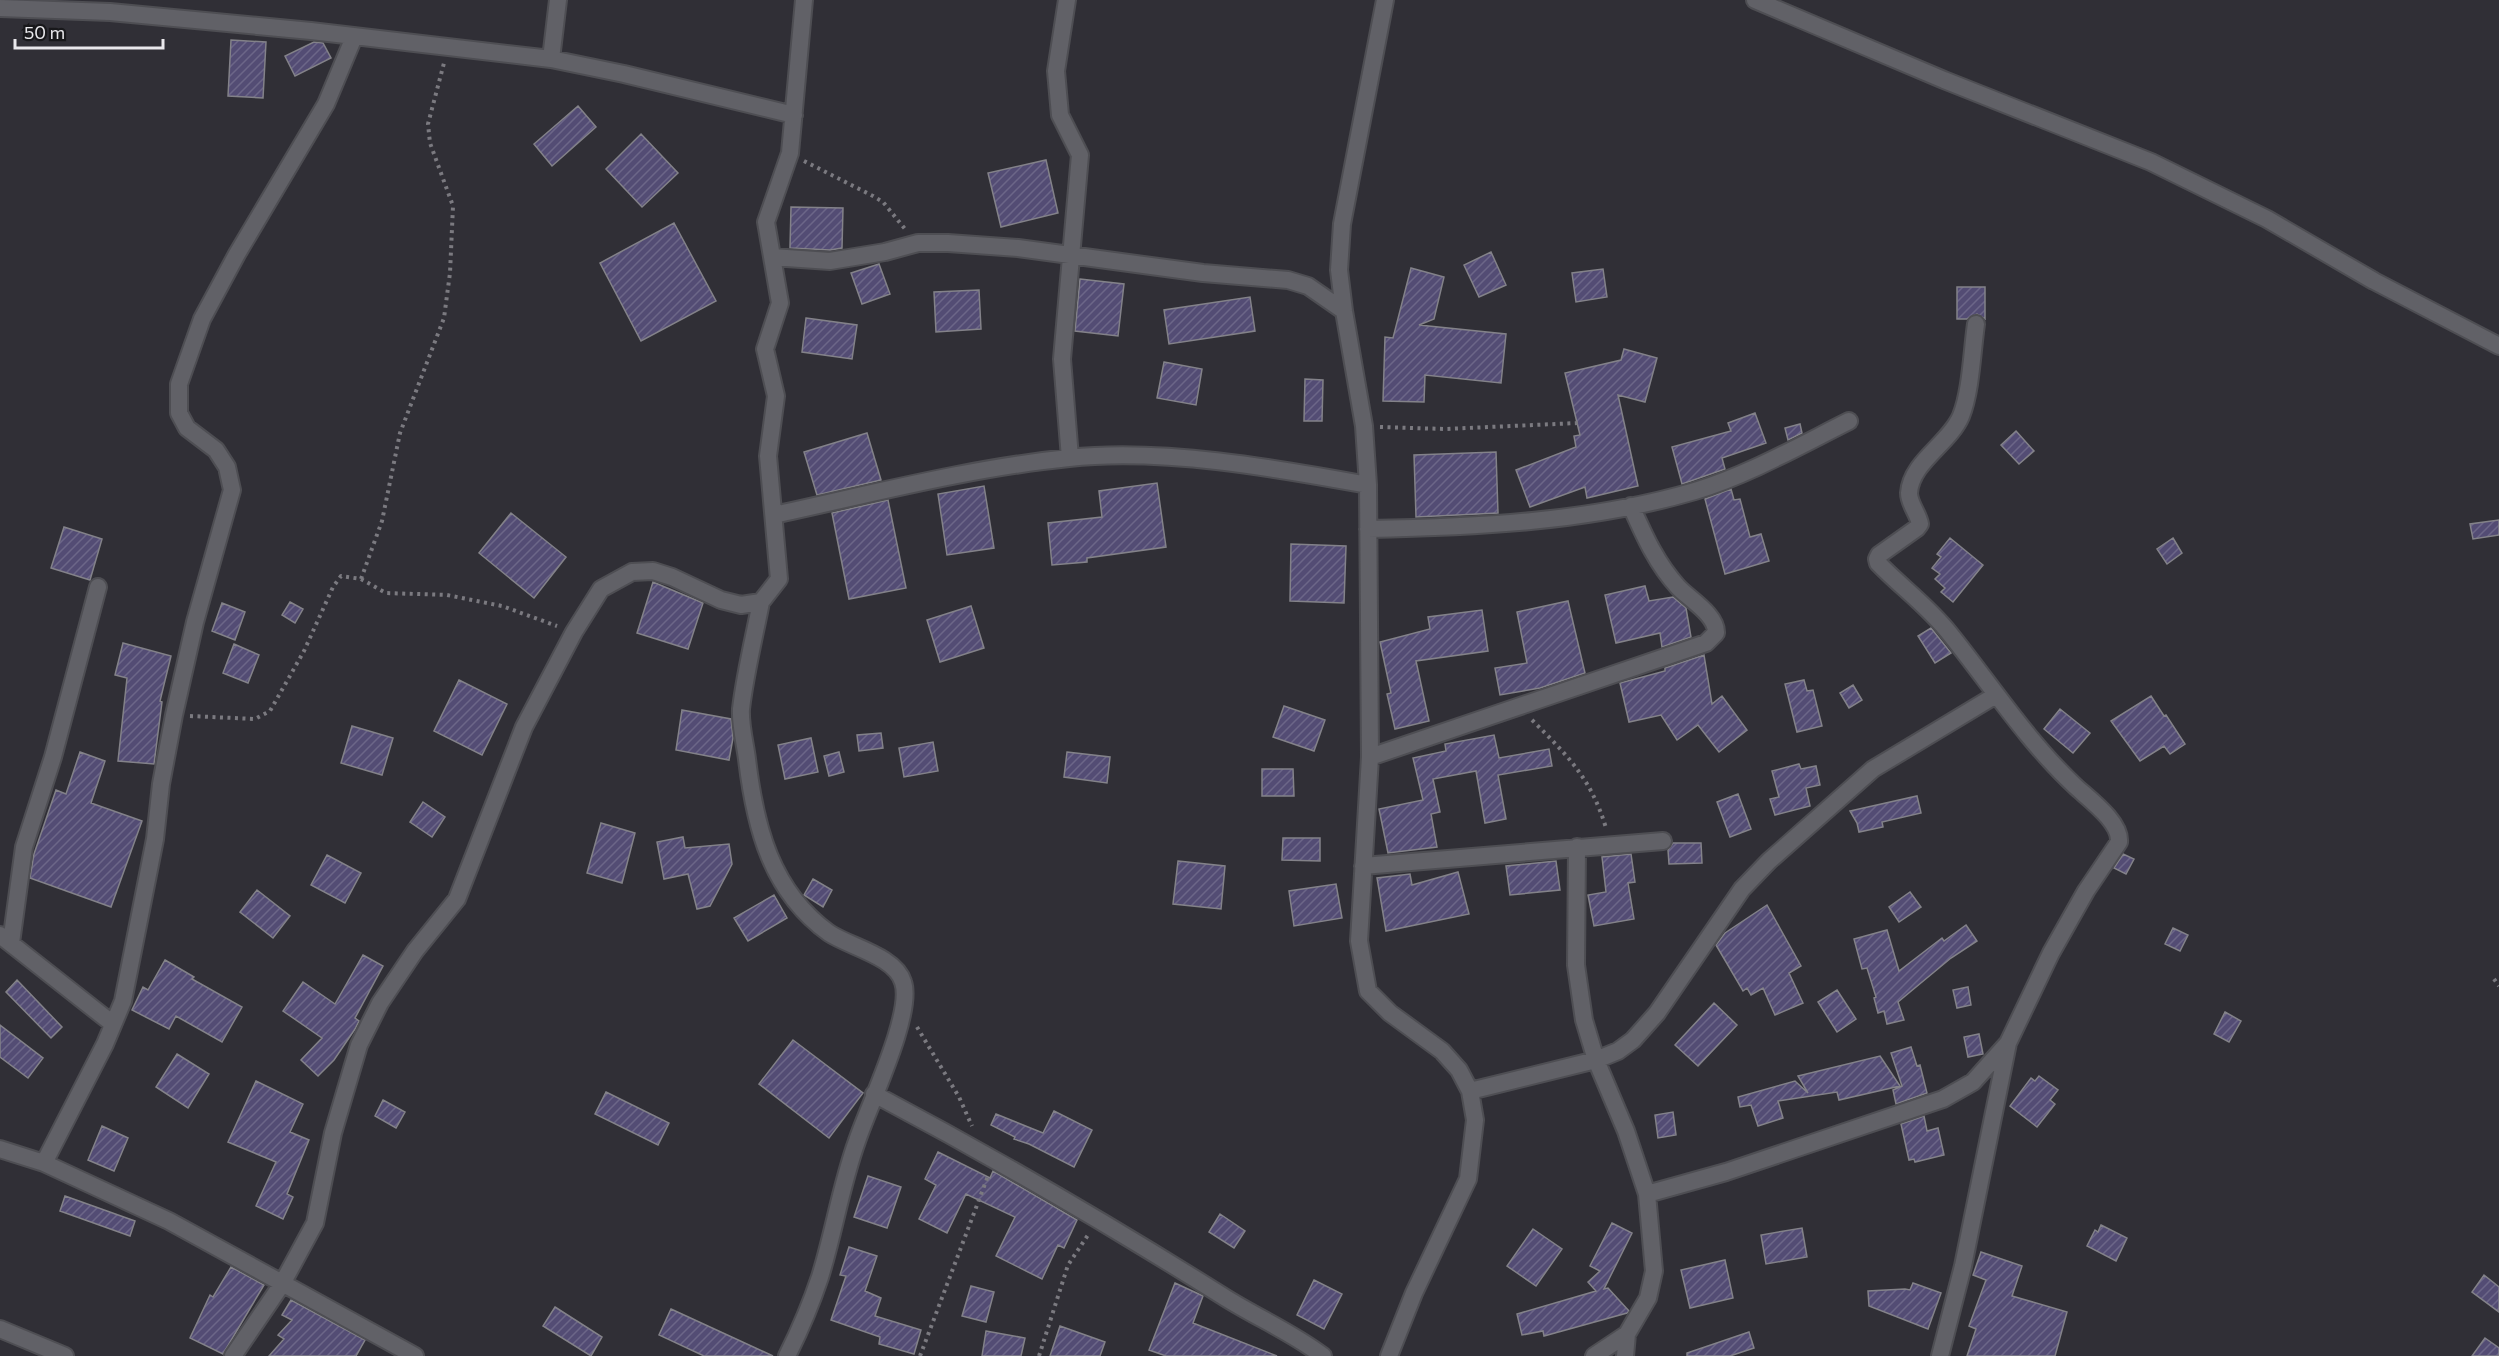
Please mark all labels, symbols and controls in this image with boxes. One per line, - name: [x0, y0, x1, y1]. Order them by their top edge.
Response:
- scale bar: [15, 12, 164, 50]
- text: 50 m: [24, 21, 65, 43]

